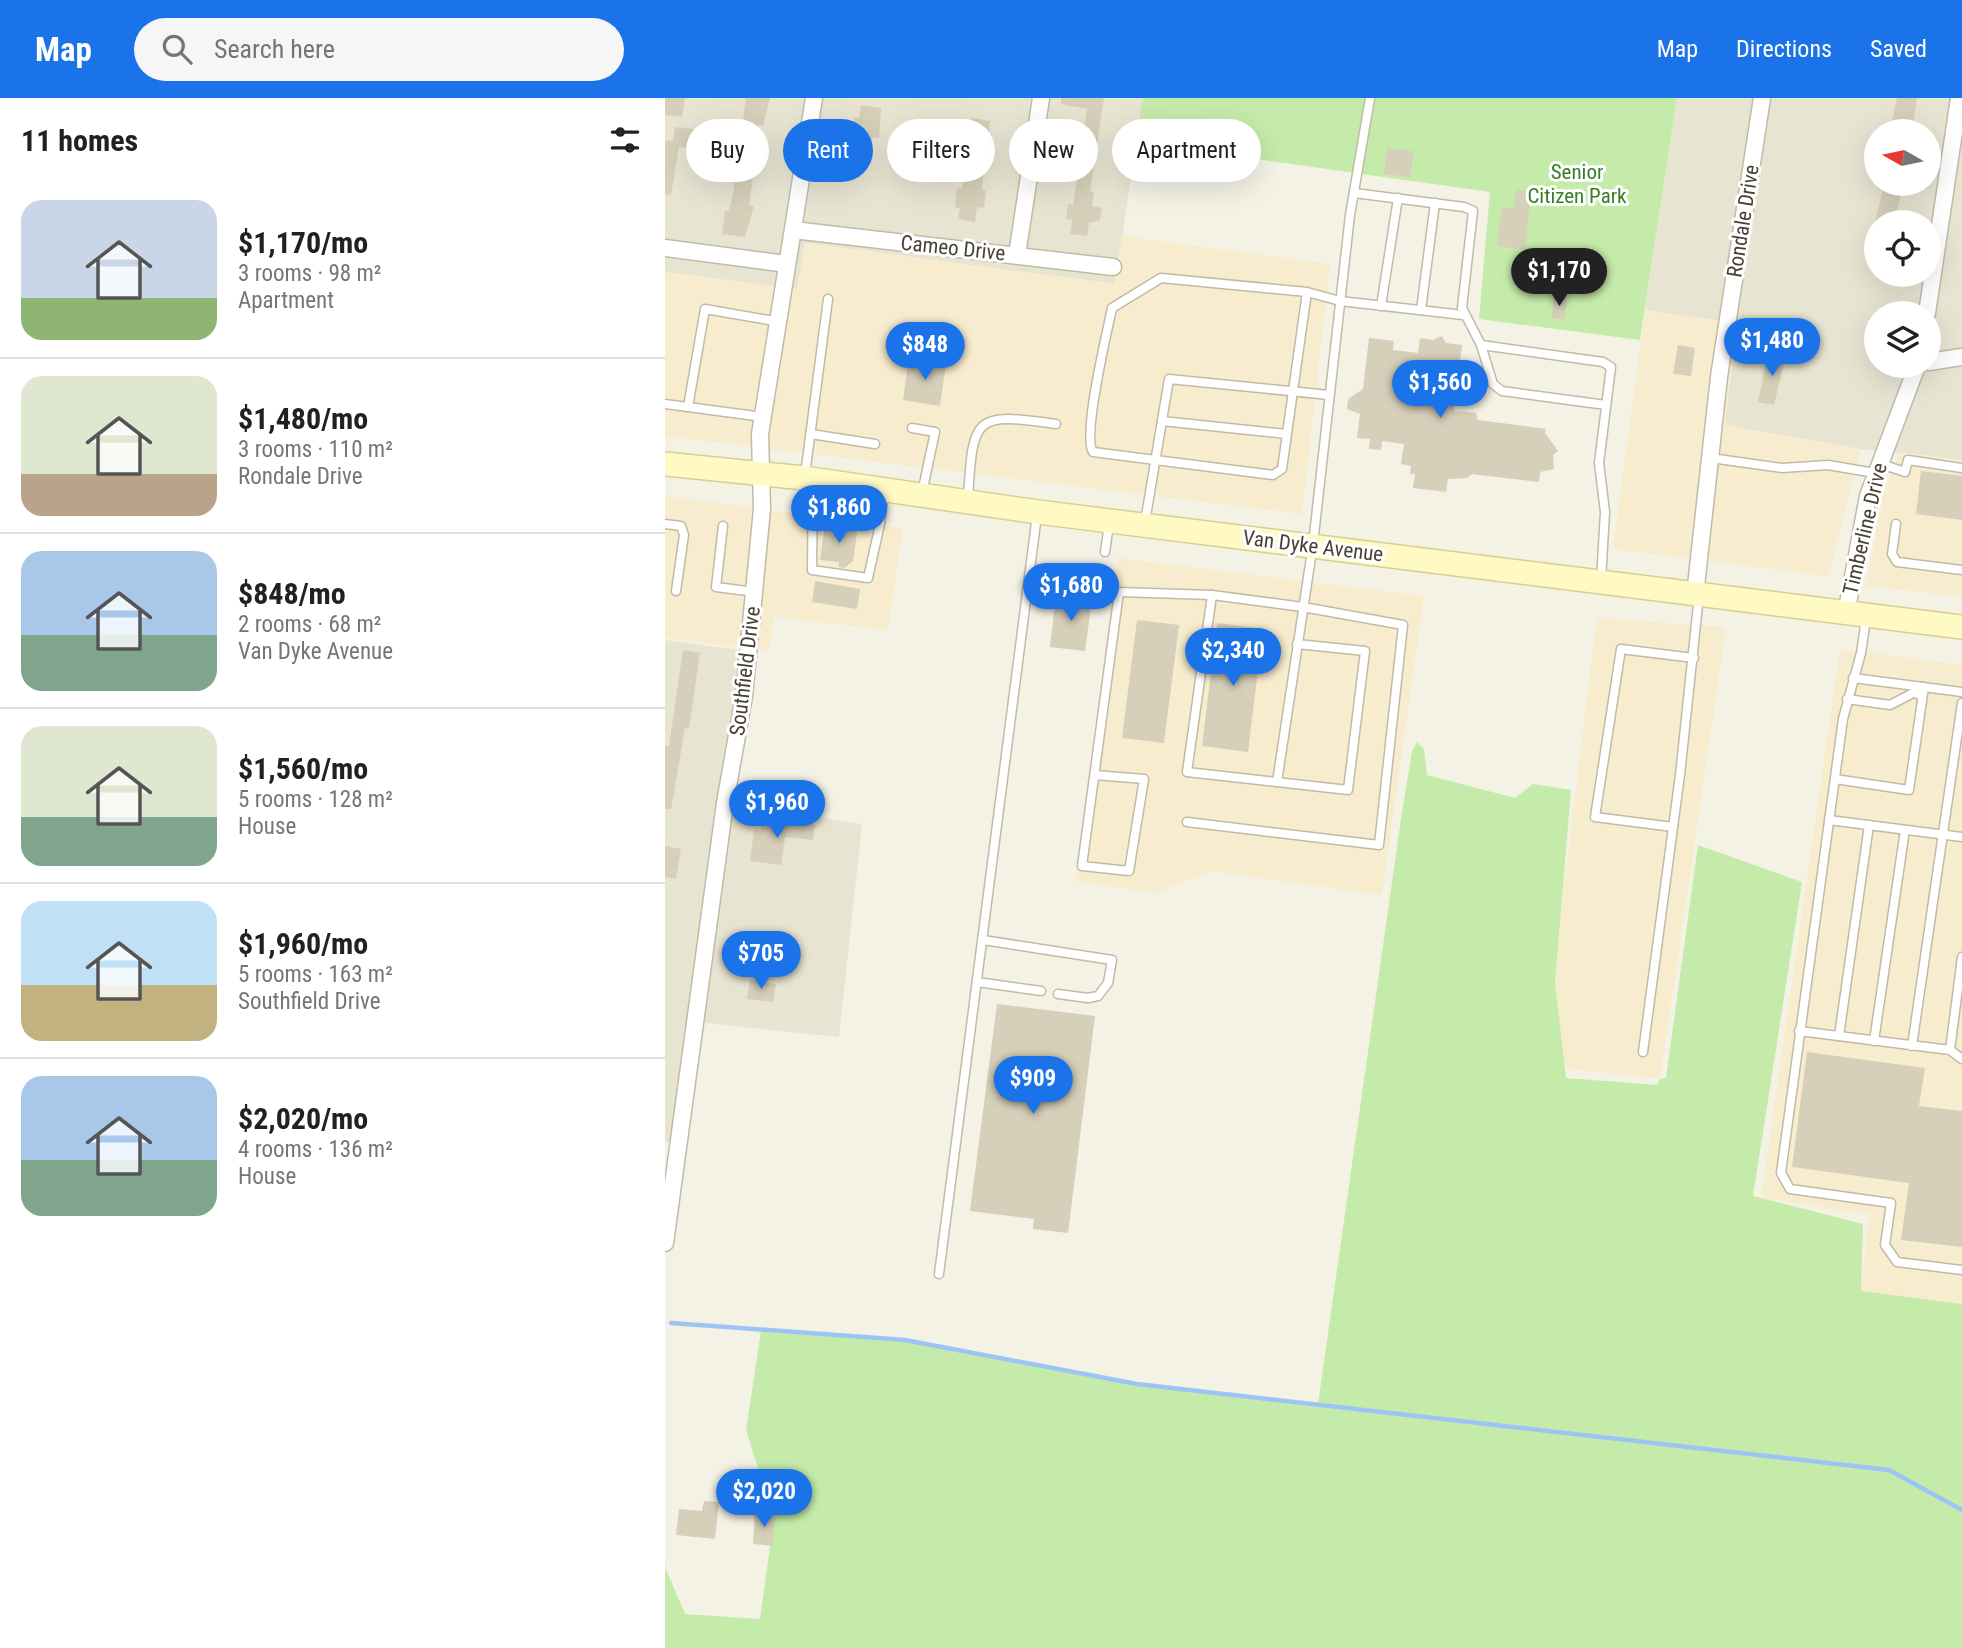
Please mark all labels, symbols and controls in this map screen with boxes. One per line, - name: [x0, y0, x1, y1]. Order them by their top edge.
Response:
- search box: [134, 18, 624, 81]
- text: Map: [35, 30, 92, 69]
- icon: search: [158, 30, 196, 68]
- text: Search here: [214, 34, 335, 64]
- text: Map: [1657, 35, 1698, 63]
- text: Directions: [1736, 35, 1832, 63]
- text: Saved: [1870, 35, 1927, 63]
- chip: Buy: [686, 119, 769, 182]
- chip: Rent: [783, 119, 873, 182]
- chip: Filters: [887, 119, 995, 182]
- chip: New: [1009, 119, 1098, 182]
- chip: Apartment: [1112, 119, 1261, 182]
- north arrow: [1864, 119, 1941, 196]
- map controls: [1864, 119, 1941, 378]
- icon: filters: [606, 121, 644, 159]
- text: 11 homes: [21, 123, 138, 158]
- park label: Senior Citizen Park: [1527, 160, 1627, 208]
- street label: Rondale Drive: [1722, 163, 1764, 279]
- button: locate: [1864, 210, 1941, 287]
- text: $1,170/mo: [238, 225, 368, 260]
- icon: home: [77, 228, 161, 312]
- street label: Cameo Drive: [900, 231, 1007, 265]
- pin: $1,170: [1502, 248, 1616, 308]
- text: $1,170: [1527, 257, 1591, 284]
- text: 3 rooms · 98 m²: [238, 260, 381, 287]
- text: Apartment: [238, 287, 334, 314]
- button: layers: [1864, 301, 1941, 378]
- pin: $1,480: [1715, 318, 1829, 378]
- pin: $848: [884, 322, 966, 382]
- text: $1,480: [1740, 327, 1804, 354]
- text: $848: [902, 331, 948, 358]
- pin: $1,560: [1383, 360, 1497, 420]
- text: $1,560: [1408, 369, 1472, 396]
- text: $1,480/mo: [238, 401, 368, 436]
- icon: home: [77, 404, 161, 488]
- text: 3 rooms · 110 m²: [238, 436, 393, 463]
- street label: Timberline Drive: [1838, 461, 1892, 597]
- text: Rondale Drive: [238, 463, 363, 490]
- pin: $1,860: [782, 486, 896, 545]
- text: $1,860: [807, 494, 871, 521]
- street label: Van Dyke Avenue: [1241, 525, 1385, 567]
- pin: $1,680: [1014, 564, 1128, 623]
- text: $1,680: [1039, 572, 1103, 599]
- text: $848/mo: [238, 576, 346, 611]
- icon: home: [77, 579, 161, 663]
- street label: Southfield Drive: [725, 605, 765, 737]
- text: 2 rooms · 68 m²: [238, 611, 381, 638]
- pin: $2,340: [1176, 628, 1290, 688]
- text: $2,340: [1201, 637, 1265, 664]
- text: Van Dyke Avenue: [238, 638, 393, 665]
- text: $1,560/mo: [238, 751, 368, 786]
- icon: home: [77, 754, 161, 838]
- pin: $1,960: [720, 780, 834, 840]
- text: 5 rooms · 128 m²: [238, 786, 393, 813]
- text: $1,960: [745, 789, 809, 816]
- text: House: [238, 813, 296, 840]
- text: $1,960/mo: [238, 926, 368, 961]
- icon: home: [77, 929, 161, 1013]
- pin: $705: [720, 932, 802, 991]
- text: $705: [738, 940, 784, 967]
- text: 5 rooms · 163 m²: [238, 961, 393, 988]
- text: Southfield Drive: [238, 988, 380, 1015]
- pin: $909: [992, 1056, 1074, 1116]
- text: $909: [1010, 1065, 1056, 1092]
- text: $2,020/mo: [238, 1101, 368, 1136]
- icon: home: [77, 1104, 161, 1188]
- text: 4 rooms · 136 m²: [238, 1136, 393, 1163]
- text: House: [238, 1163, 296, 1190]
- pin: $2,020: [707, 1470, 821, 1529]
- text: $2,020: [732, 1478, 796, 1505]

